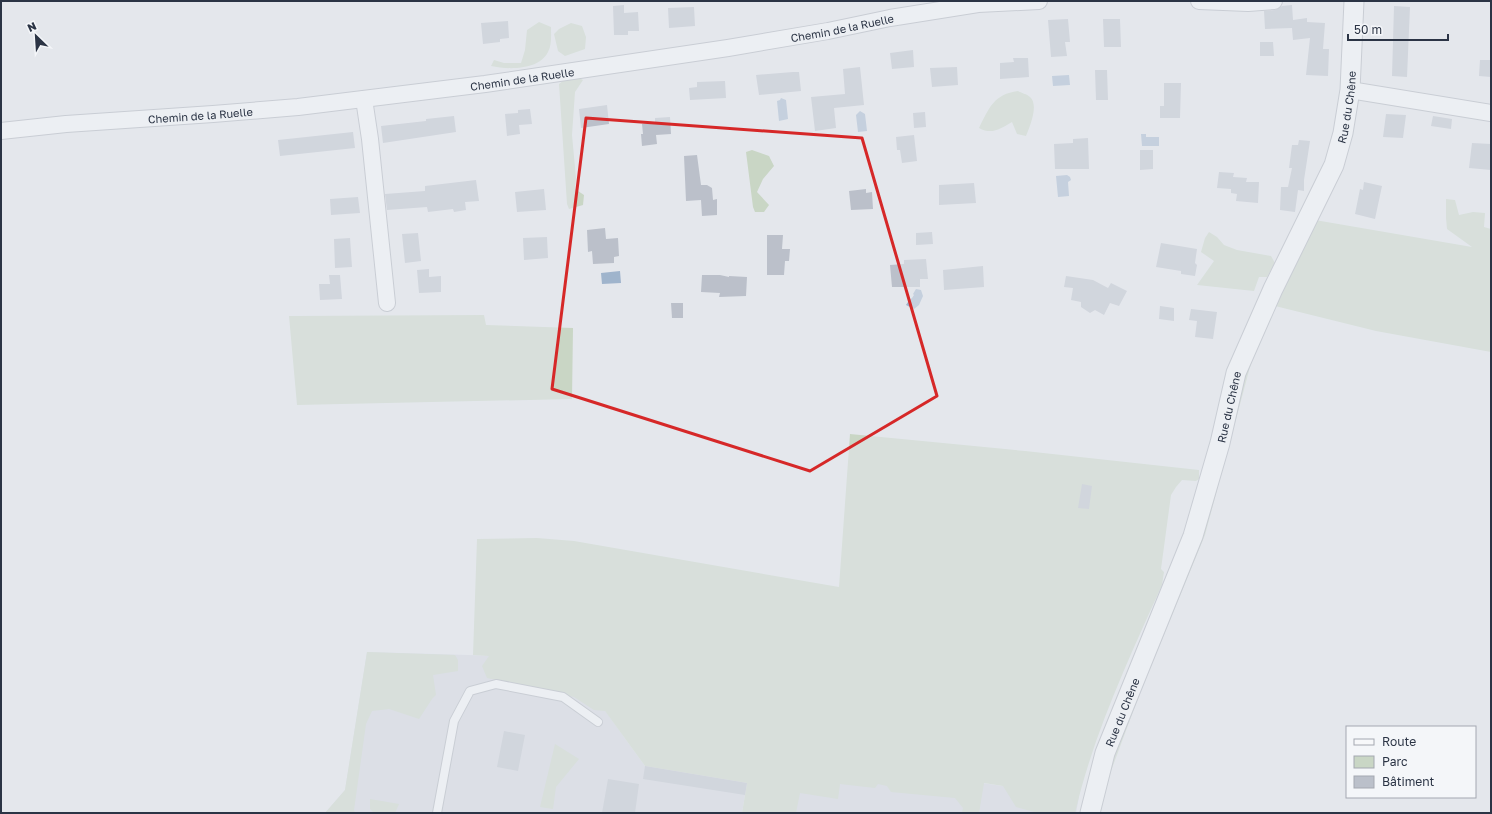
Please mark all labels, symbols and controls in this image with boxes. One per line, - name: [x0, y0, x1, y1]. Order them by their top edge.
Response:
- street label: Chemin de la Ruelle: [789, 11, 895, 44]
- north arrow: [16, 16, 56, 56]
- scale bar: [1348, 16, 1448, 42]
- text: N: [25, 19, 38, 34]
- text: 50 m: [1354, 22, 1382, 37]
- street label: Chemin de la Ruelle: [469, 64, 575, 92]
- street label: Rue du Chêne: [1334, 71, 1357, 145]
- street label: Chemin de la Ruelle: [148, 104, 253, 125]
- street label: Rue du Chêne: [1214, 370, 1243, 444]
- street label: Rue du Chêne: [1102, 676, 1141, 748]
- legend: [1346, 726, 1476, 798]
- text: Route: [1382, 734, 1416, 749]
- text: Parc: [1382, 754, 1408, 769]
- text: Bâtiment: [1382, 774, 1435, 789]

